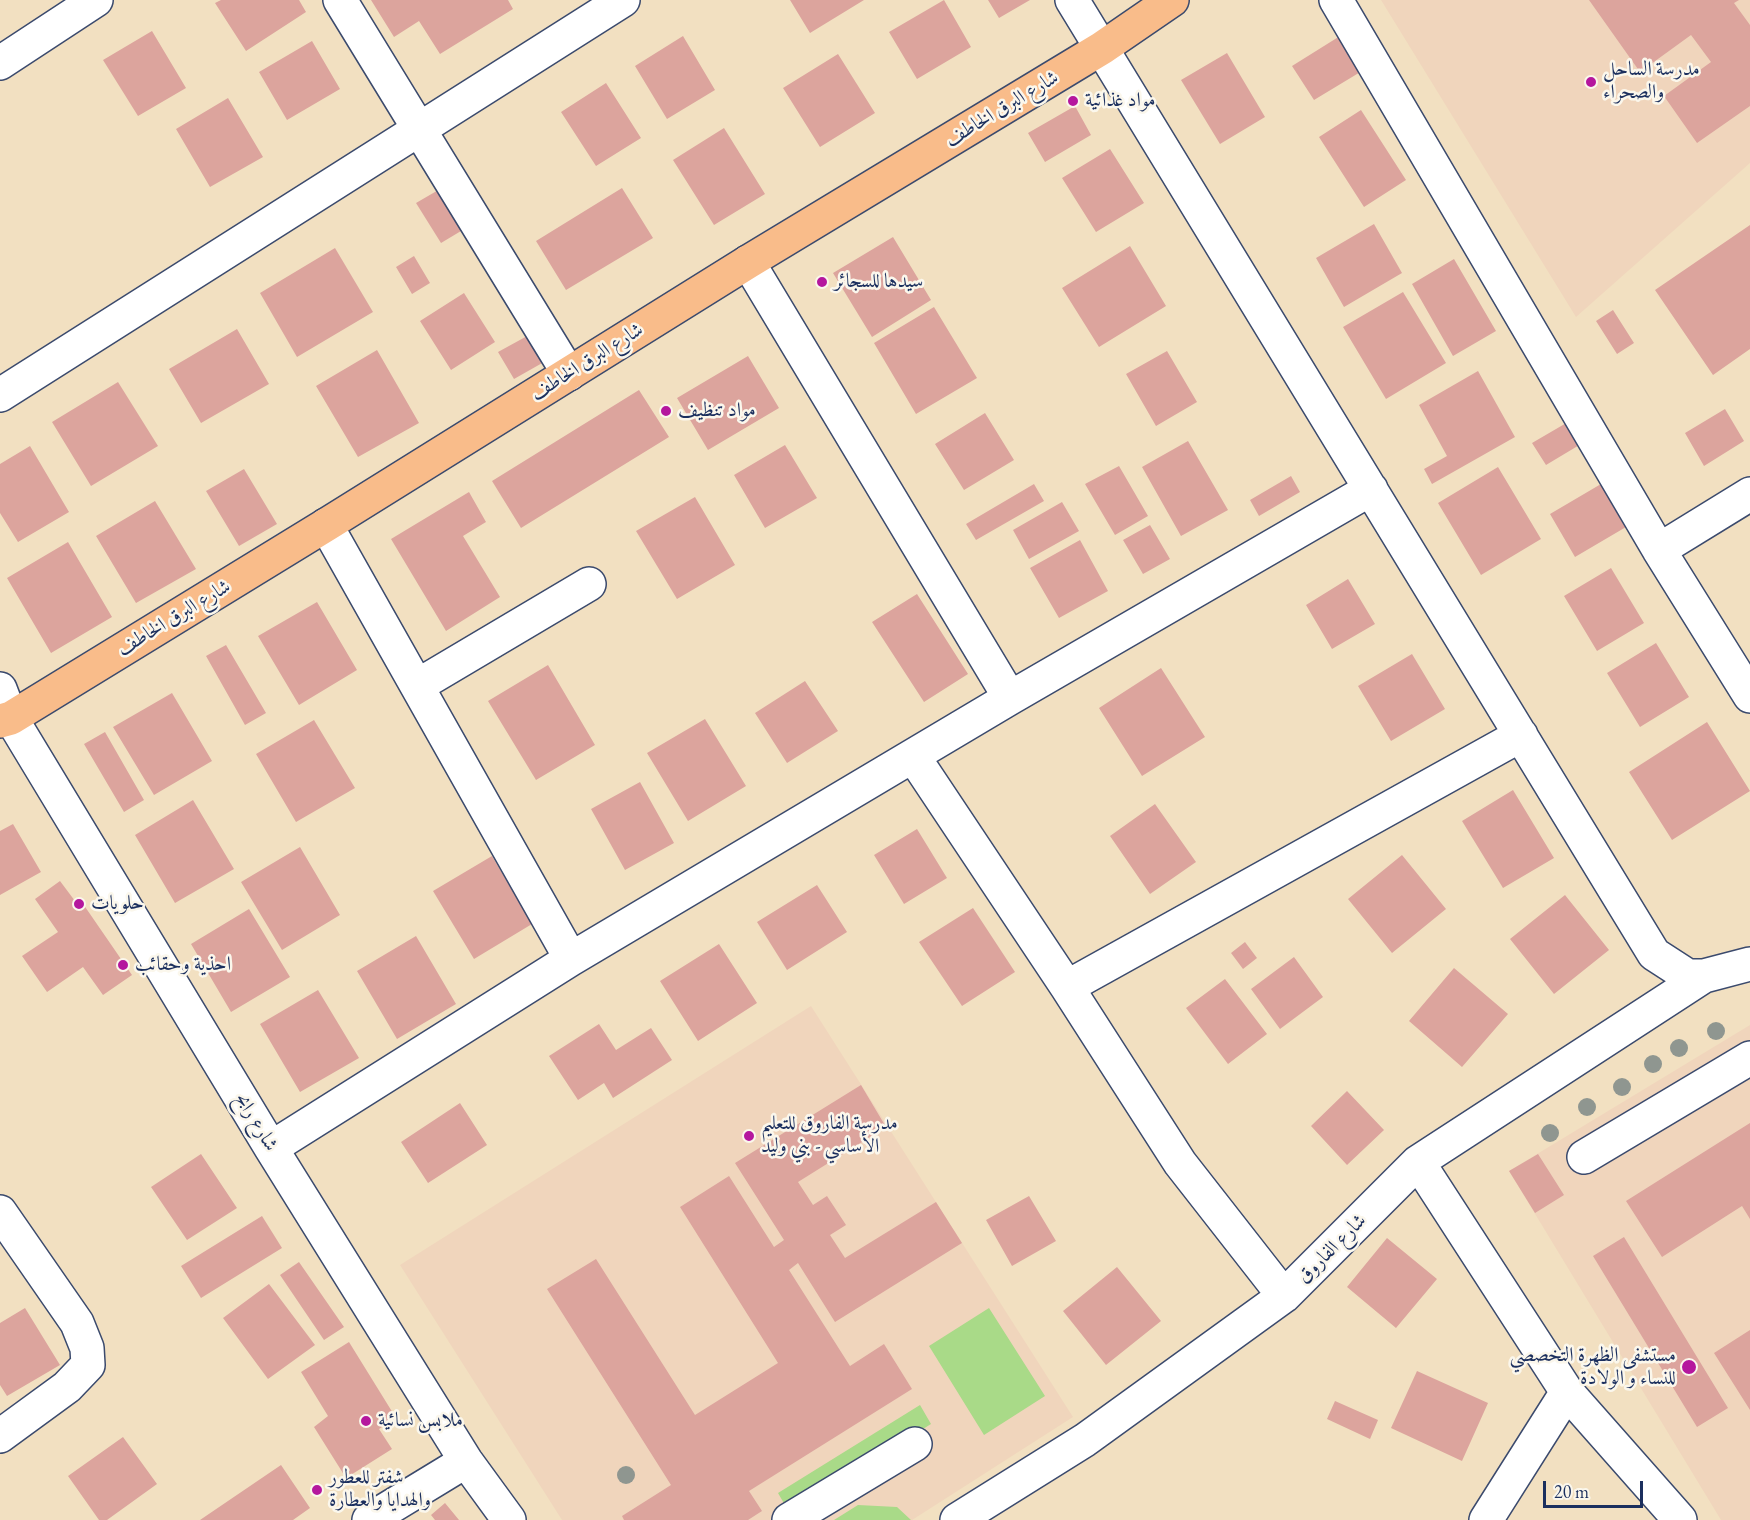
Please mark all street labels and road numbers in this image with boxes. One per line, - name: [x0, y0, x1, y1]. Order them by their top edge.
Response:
- street label: شارع البرق الخاطف: [941, 66, 1063, 152]
- street label: شارع البرق الخاطف: [526, 318, 648, 406]
- street label: شارع البرق الخاطف: [113, 575, 235, 661]
- street label: شارع رابح: [229, 1088, 283, 1156]
- street label: شارع الفاروق: [1292, 1209, 1372, 1289]

